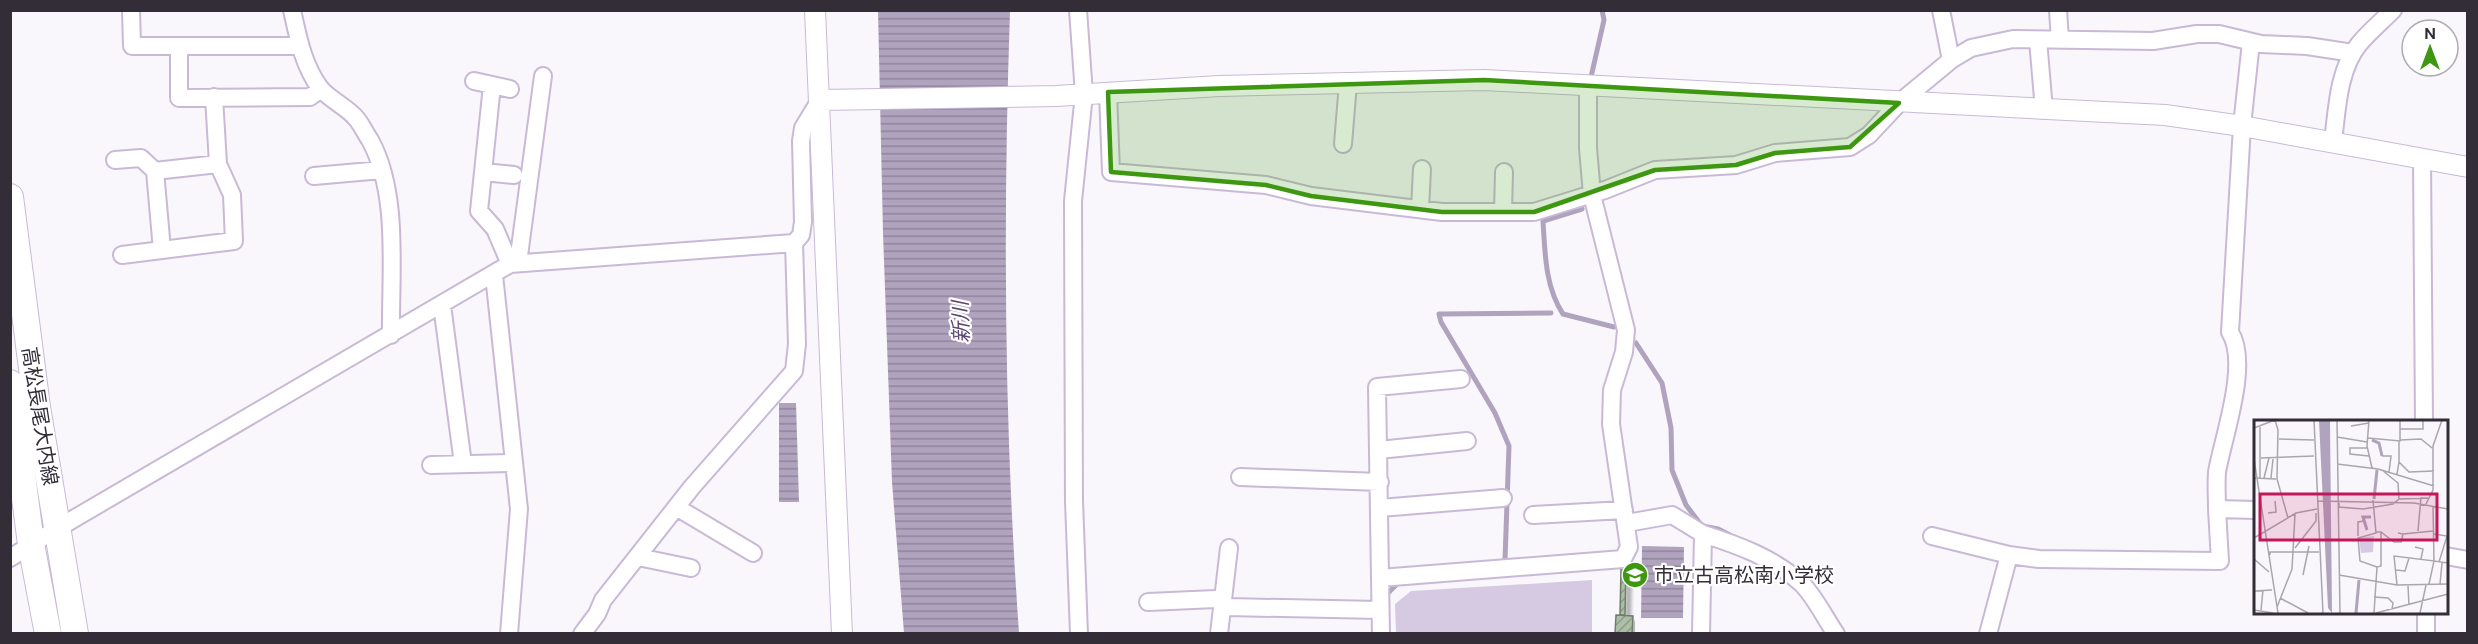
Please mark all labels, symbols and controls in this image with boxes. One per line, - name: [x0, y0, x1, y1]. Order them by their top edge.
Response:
- north arrow: [2400, 18, 2460, 78]
- text: N: [2424, 23, 2436, 44]
- water label: 新川: [946, 299, 976, 343]
- street label: 高松長尾大内線: [16, 345, 64, 487]
- inset map: [2254, 420, 2448, 614]
- school or university icon: 市立古高松南小学校: [1620, 560, 1650, 590]
- place label: 市立古高松南小学校: [1654, 562, 1834, 588]

